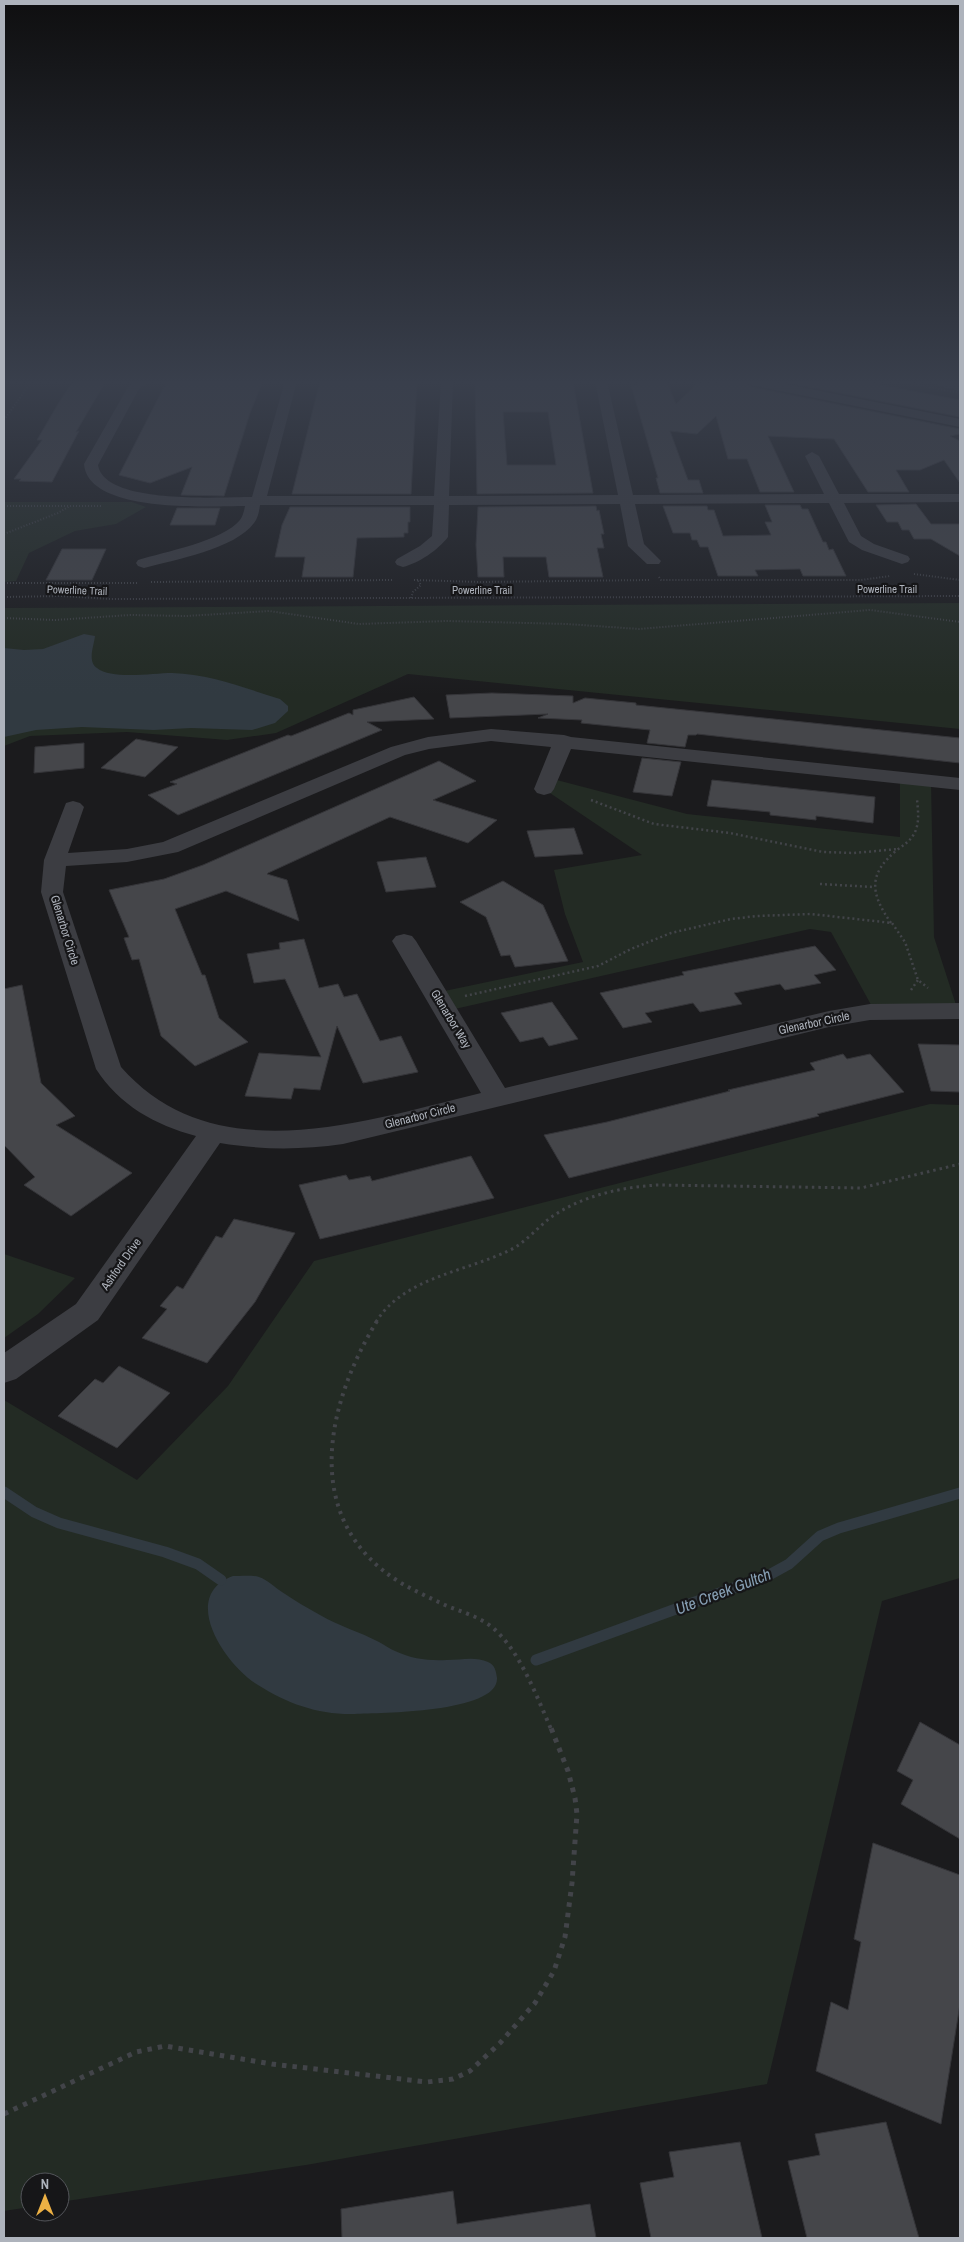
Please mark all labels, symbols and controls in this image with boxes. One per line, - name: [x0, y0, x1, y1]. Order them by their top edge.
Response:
- street label: Powerline Trail: [47, 582, 107, 598]
- street label: Powerline Trail: [857, 582, 917, 596]
- street label: Powerline Trail: [452, 583, 512, 597]
- street label: Glenarbor Circle: [47, 893, 83, 967]
- street label: Glenarbor Way: [427, 987, 475, 1051]
- street label: Glenarbor Circle: [777, 1008, 851, 1038]
- street label: Glenarbor Circle: [383, 1100, 457, 1132]
- street label: Ashford Drive: [97, 1235, 145, 1294]
- water label: Ute Creek Gultch: [672, 1563, 774, 1619]
- north arrow: [20, 2172, 70, 2222]
- text: N: [41, 2175, 49, 2193]

